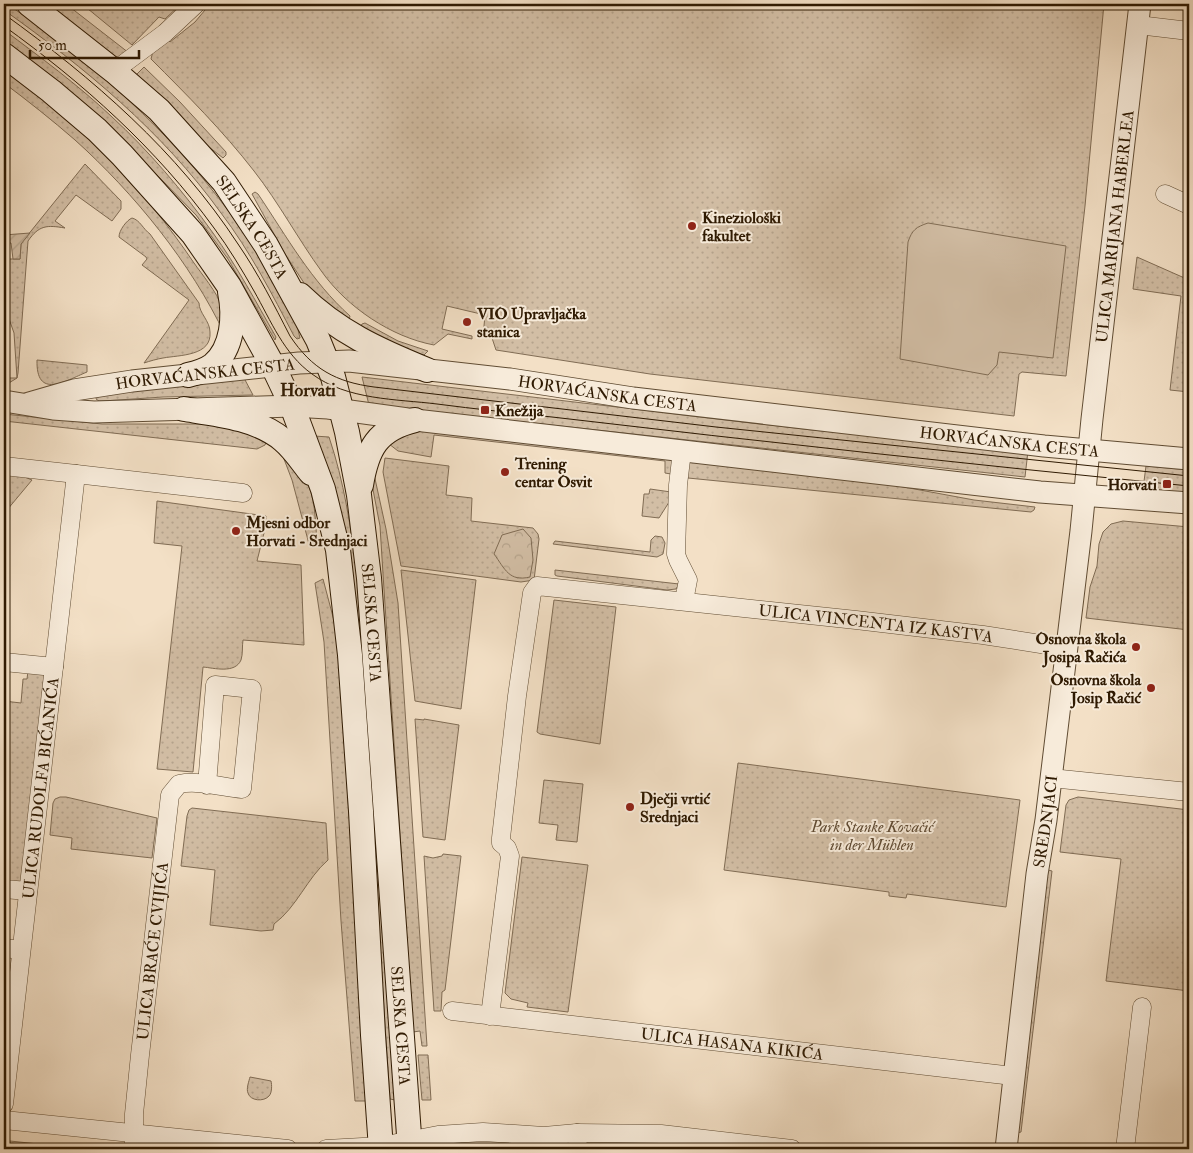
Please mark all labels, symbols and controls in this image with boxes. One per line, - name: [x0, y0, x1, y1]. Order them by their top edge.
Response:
- scale bar: [30, 28, 139, 60]
- text: 50 m: [38, 36, 67, 55]
- street label: ULICA MARIJANA HABERLEA: [1092, 109, 1139, 344]
- street label: SELSKA CESTA: [211, 171, 292, 283]
- place label: Kineziološki fakultet: [702, 208, 782, 246]
- marker: Kineziološki fakultet: [686, 220, 698, 232]
- place label: VIO Upravljačka stanica: [476, 304, 587, 342]
- marker: VIO Upravljačka stanica: [461, 316, 473, 328]
- street label: HORVAĆANSKA CESTA: [114, 355, 296, 394]
- street label: HORVAĆANSKA CESTA: [516, 371, 698, 416]
- district label: Horvati: [280, 379, 336, 402]
- place label: Knežija: [495, 401, 544, 421]
- marker: Knežija: [479, 404, 491, 416]
- street label: HORVAĆANSKA CESTA: [918, 423, 1100, 462]
- place label: Trening centar Osvit: [514, 454, 593, 492]
- marker: Trening centar Osvit: [499, 466, 511, 478]
- place label: Horvati: [1107, 475, 1158, 495]
- marker: Horvati: [1161, 478, 1173, 490]
- place label: Mjesni odbor Horvati - Srednjaci: [245, 513, 368, 551]
- marker: Mjesni odbor Horvati - Srednjaci: [230, 525, 242, 537]
- street label: SELSKA CESTA: [356, 562, 385, 683]
- street label: ULICA VINCENTA IZ KASTVA: [757, 601, 994, 647]
- place label: Osnovna škola Josipa Račića: [1035, 629, 1126, 668]
- marker: Osnovna škola Josipa Račića: [1130, 641, 1142, 653]
- place label: Osnovna škola Josip Račić: [1050, 670, 1142, 709]
- street label: ULICA RUDOLFA BIĆANIĆA: [19, 676, 64, 900]
- marker: Osnovna škola Josip Račić: [1145, 682, 1157, 694]
- street label: SREDNJACI: [1029, 774, 1062, 869]
- place label: Dječji vrtić Srednjaci: [640, 789, 710, 827]
- marker: Dječji vrtić Srednjaci: [624, 801, 636, 813]
- park label: Park Stanke Kovačić in der Mühlen: [810, 817, 936, 855]
- street label: ULICA BRAĆE CVIJIĆA: [133, 861, 173, 1041]
- street label: SELSKA CESTA: [386, 965, 414, 1086]
- street label: ULICA HASANA KIKIĆA: [640, 1024, 824, 1065]

